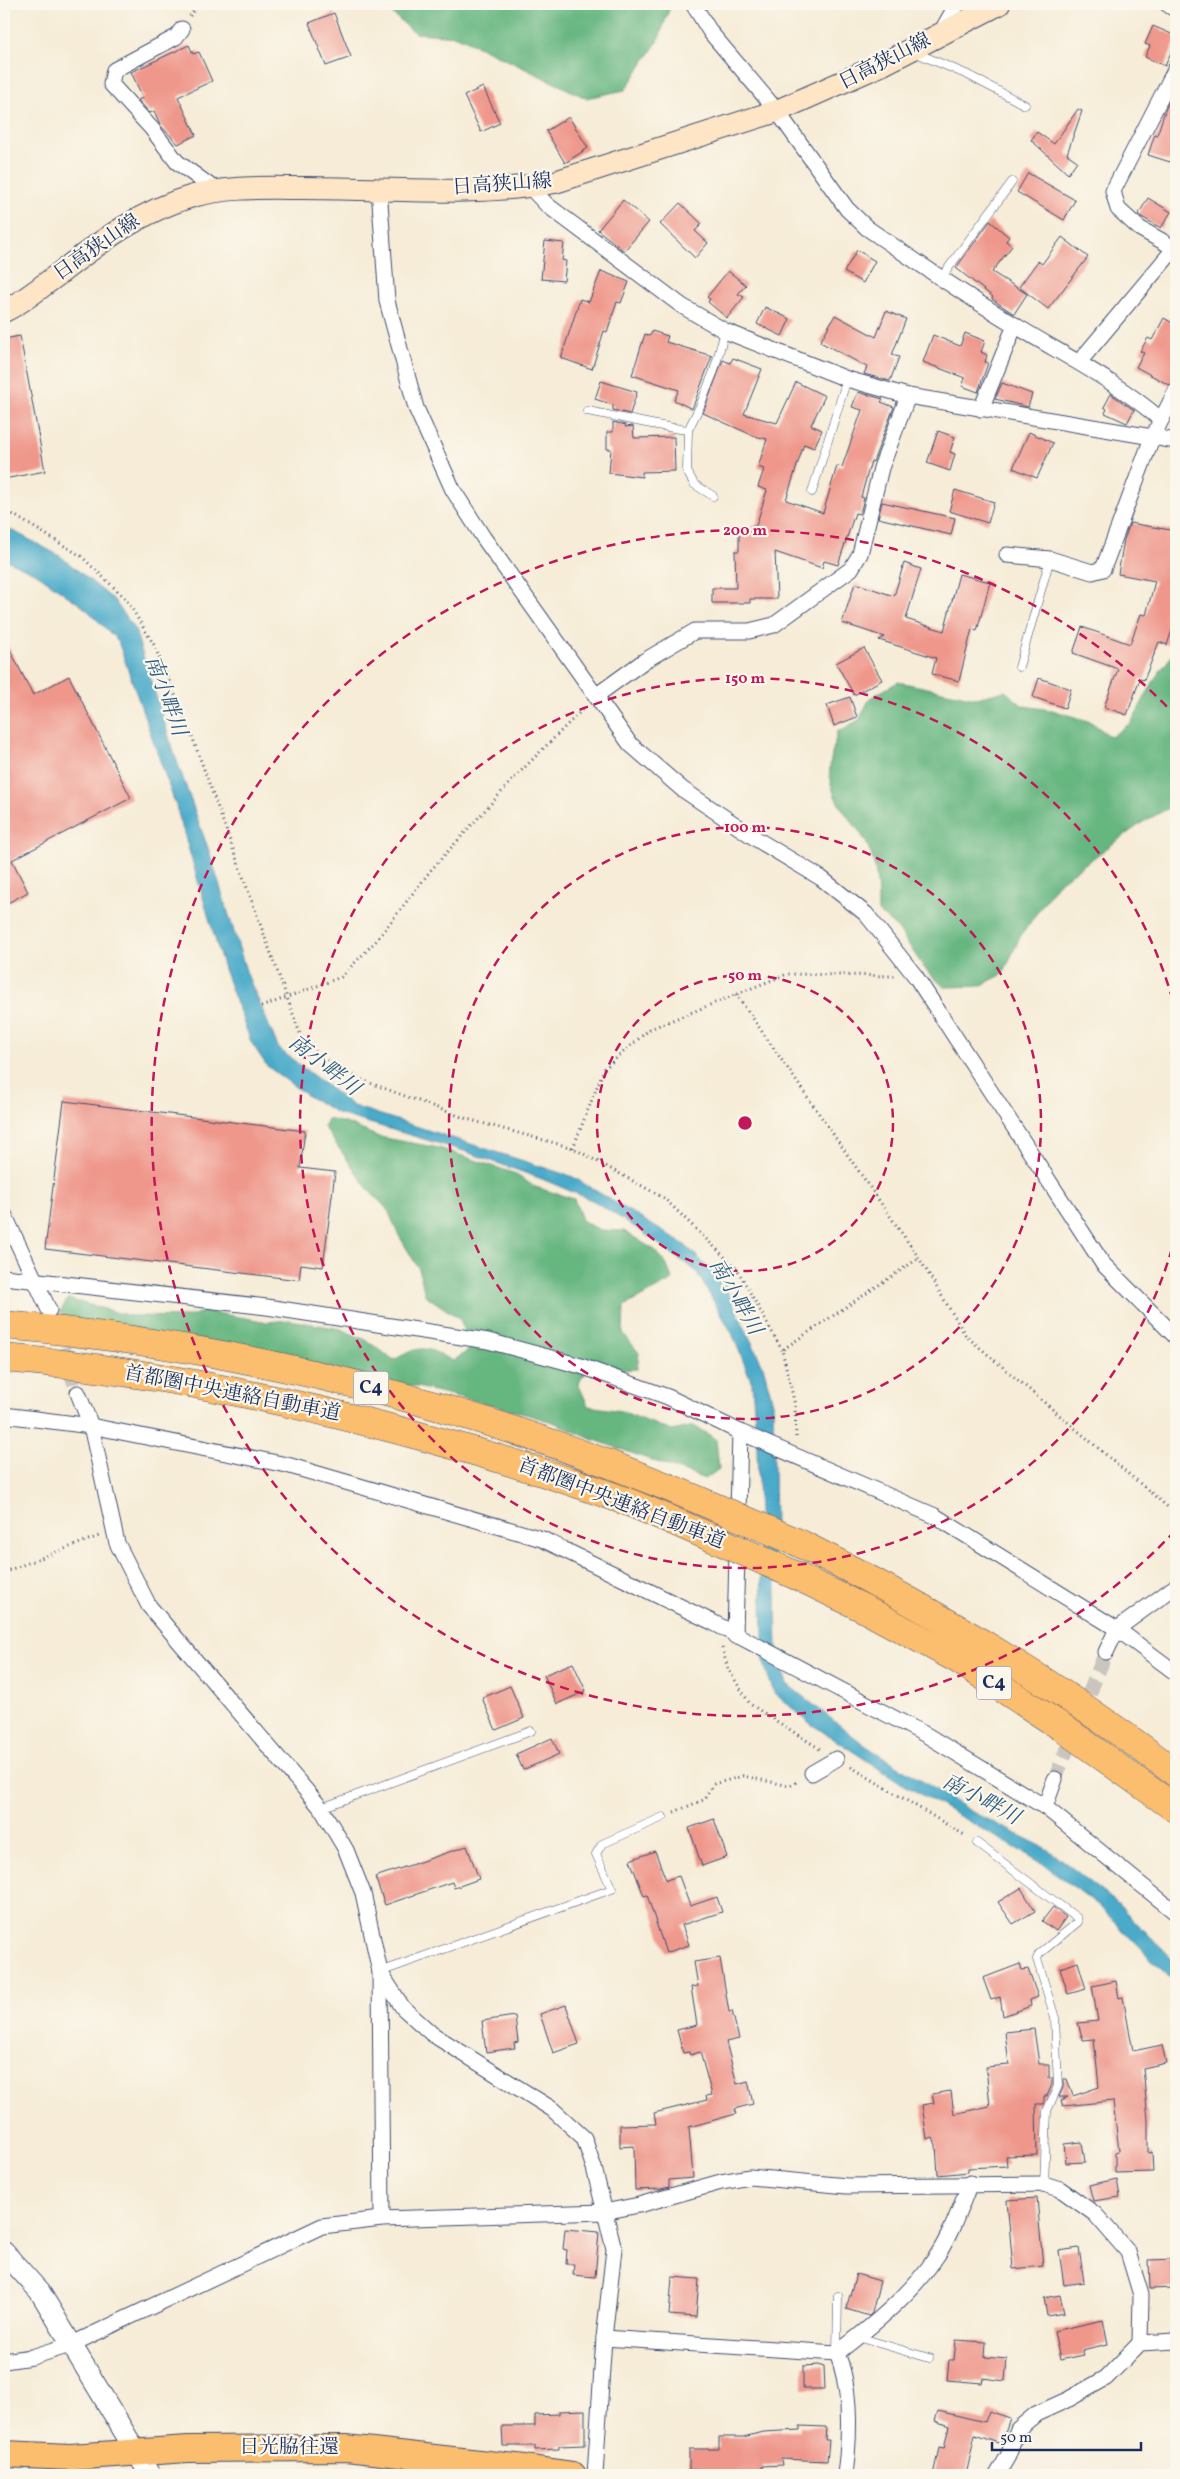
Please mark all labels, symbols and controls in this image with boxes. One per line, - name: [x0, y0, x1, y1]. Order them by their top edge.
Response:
- street label: 日高狭山線: [834, 27, 936, 97]
- street label: 日高狭山線: [451, 168, 553, 202]
- street label: 日高狭山線: [48, 208, 146, 288]
- text: 200 m: [723, 521, 767, 542]
- water label: 南小畔川: [137, 652, 194, 742]
- text: 150 m: [725, 669, 765, 690]
- text: 100 m: [724, 818, 767, 839]
- text: 50 m: [728, 966, 762, 987]
- water label: 南小畔川: [282, 1029, 368, 1105]
- centre of rings: [736, 1114, 754, 1132]
- water label: 南小畔川: [701, 1253, 770, 1342]
- street label: 首都圏中央連絡自動車道: [121, 1359, 343, 1429]
- road number: C4: [354, 1372, 388, 1405]
- street label: 首都圏中央連絡自動車道: [513, 1452, 729, 1556]
- road number: C4: [976, 1666, 1012, 1700]
- water label: 南小畔川: [937, 1767, 1027, 1833]
- scale bar: [992, 2419, 1141, 2451]
- text: 50 m: [1000, 2428, 1032, 2449]
- street label: 日光脇往還: [239, 2434, 339, 2462]

